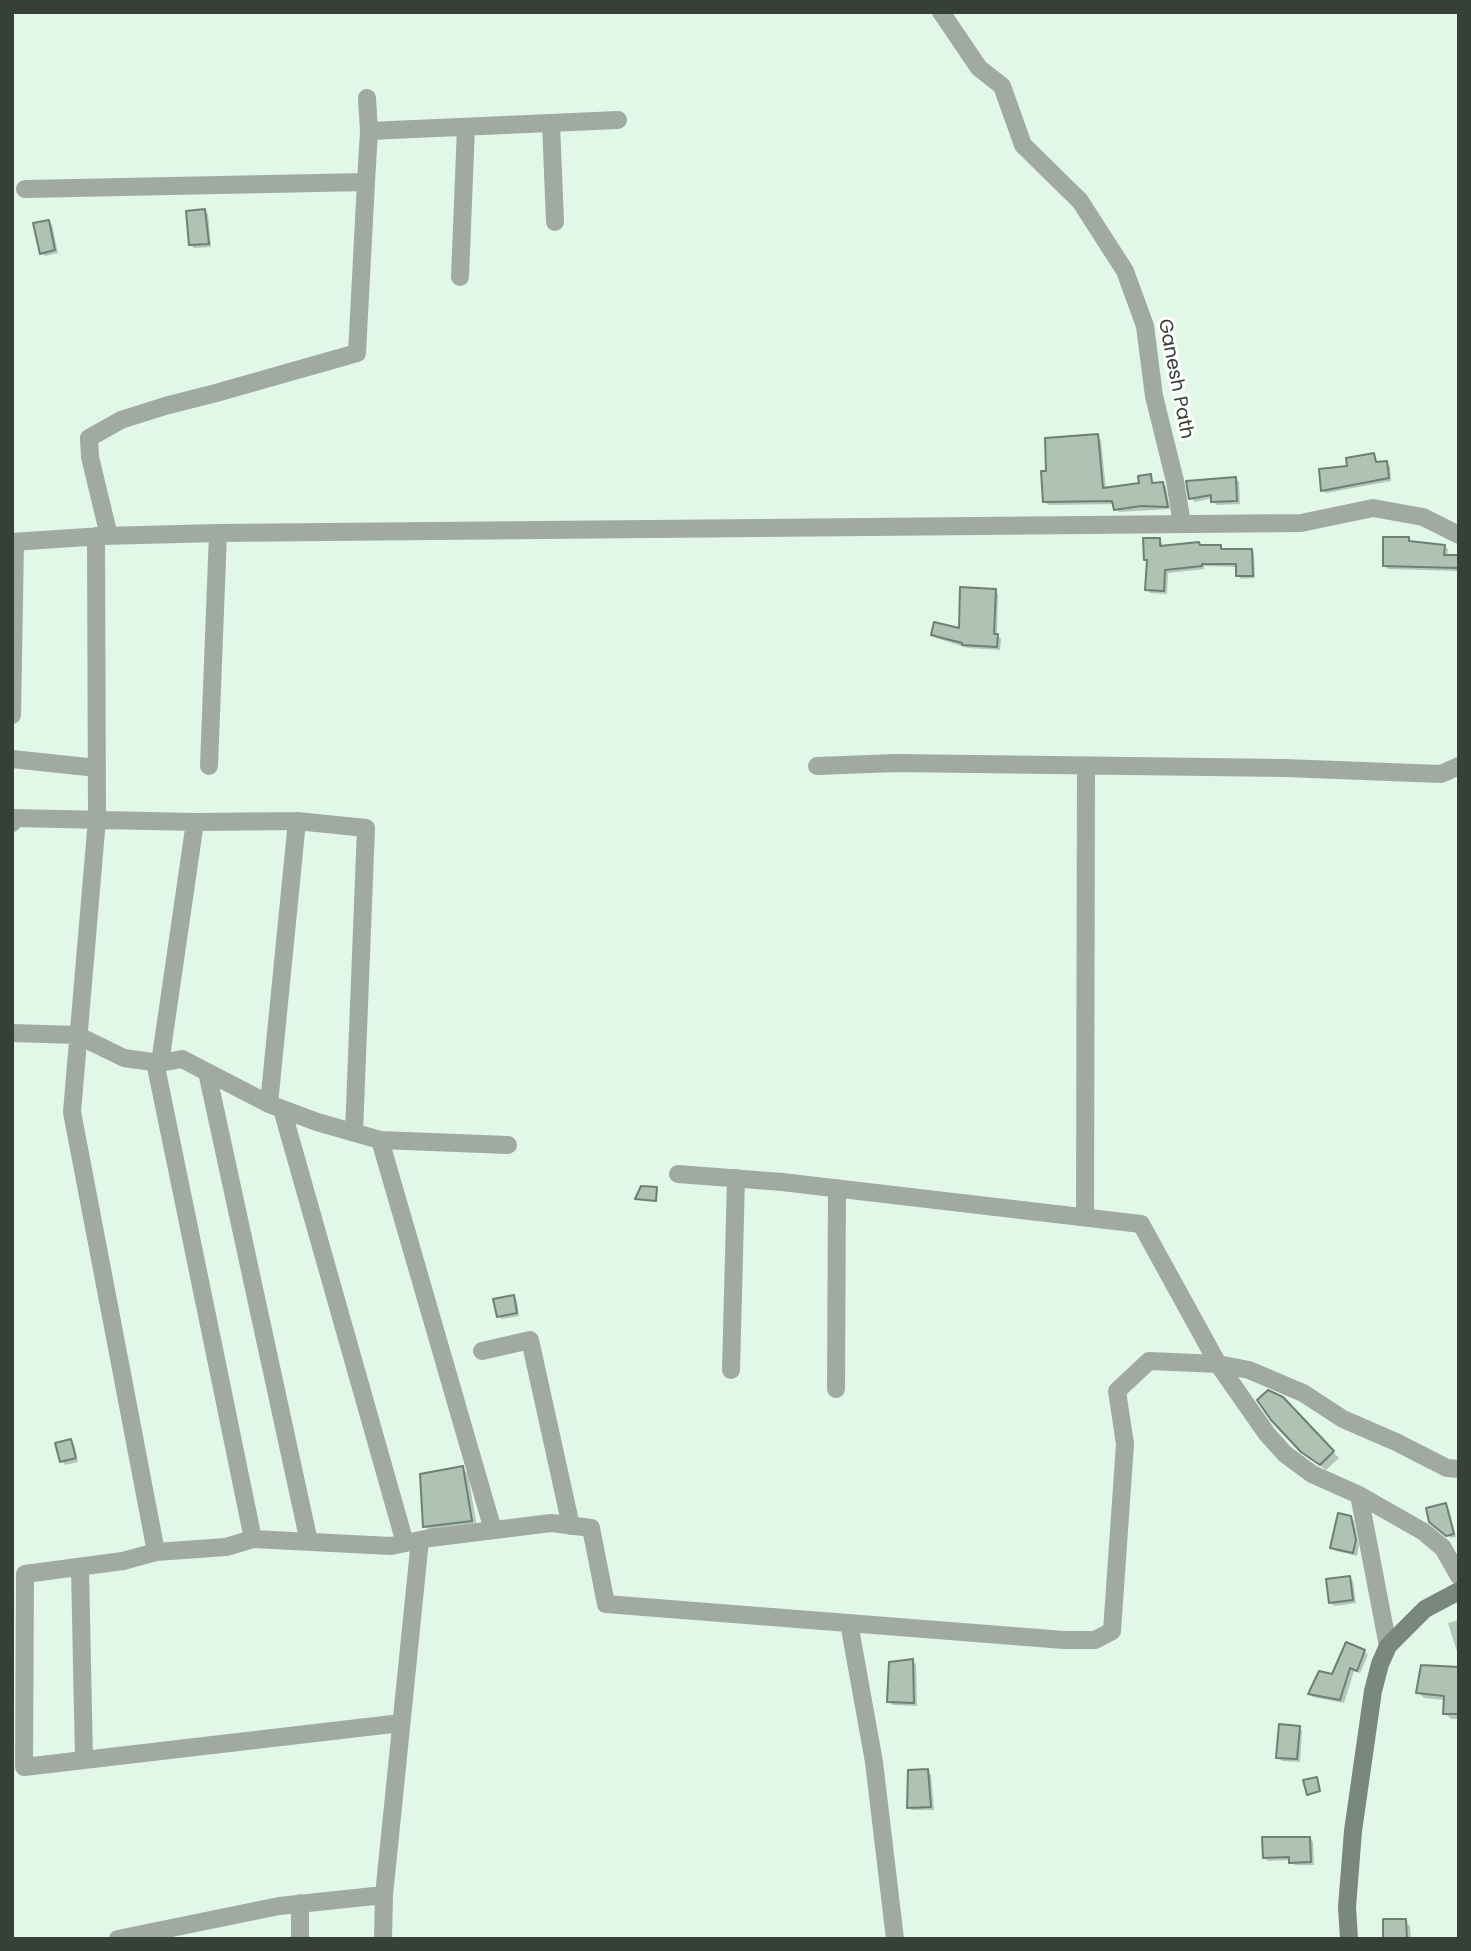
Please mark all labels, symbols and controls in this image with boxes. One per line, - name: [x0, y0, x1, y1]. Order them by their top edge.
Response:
- street label: Ganesh Path: [1152, 317, 1198, 441]

